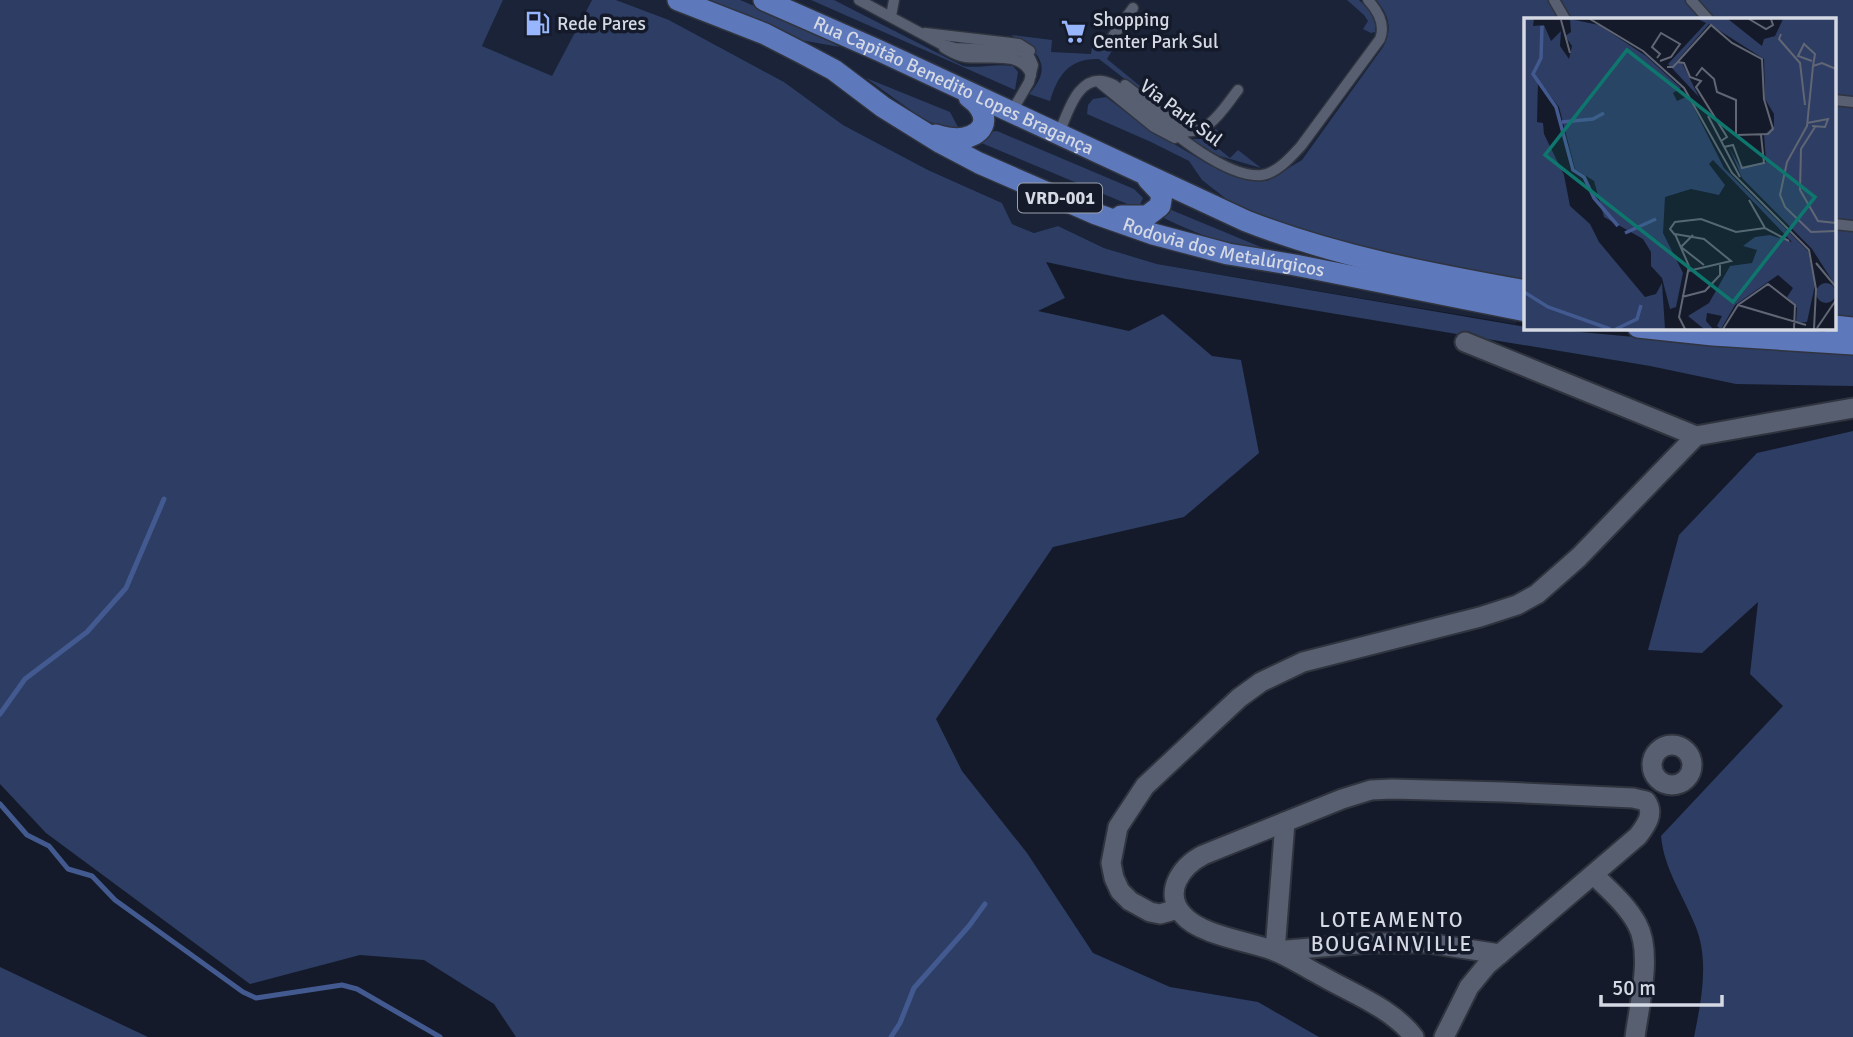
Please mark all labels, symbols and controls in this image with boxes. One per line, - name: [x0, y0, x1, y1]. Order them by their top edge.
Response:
- place label: Shopping Center Park Sul: [1093, 8, 1219, 54]
- fuel station icon: Rede Pares: [523, 10, 551, 38]
- street label: Rua Capitão Benedito Lopes Bragança: [810, 11, 1098, 161]
- place label: Rede Pares: [557, 12, 646, 36]
- supermarket icon: Shopping Center Park Sul: [1059, 17, 1087, 45]
- inset map: [1524, 18, 1836, 329]
- street label: Via Park Sul: [1135, 74, 1227, 152]
- road number: VRD-001: [1018, 183, 1102, 212]
- street label: Rodovia dos Metalúrgicos: [1120, 212, 1327, 283]
- district label: LOTEAMENTO BOUGAINVILLE: [1311, 907, 1473, 957]
- scale bar: [1601, 964, 1722, 1008]
- text: 50 m: [1612, 975, 1656, 1001]

